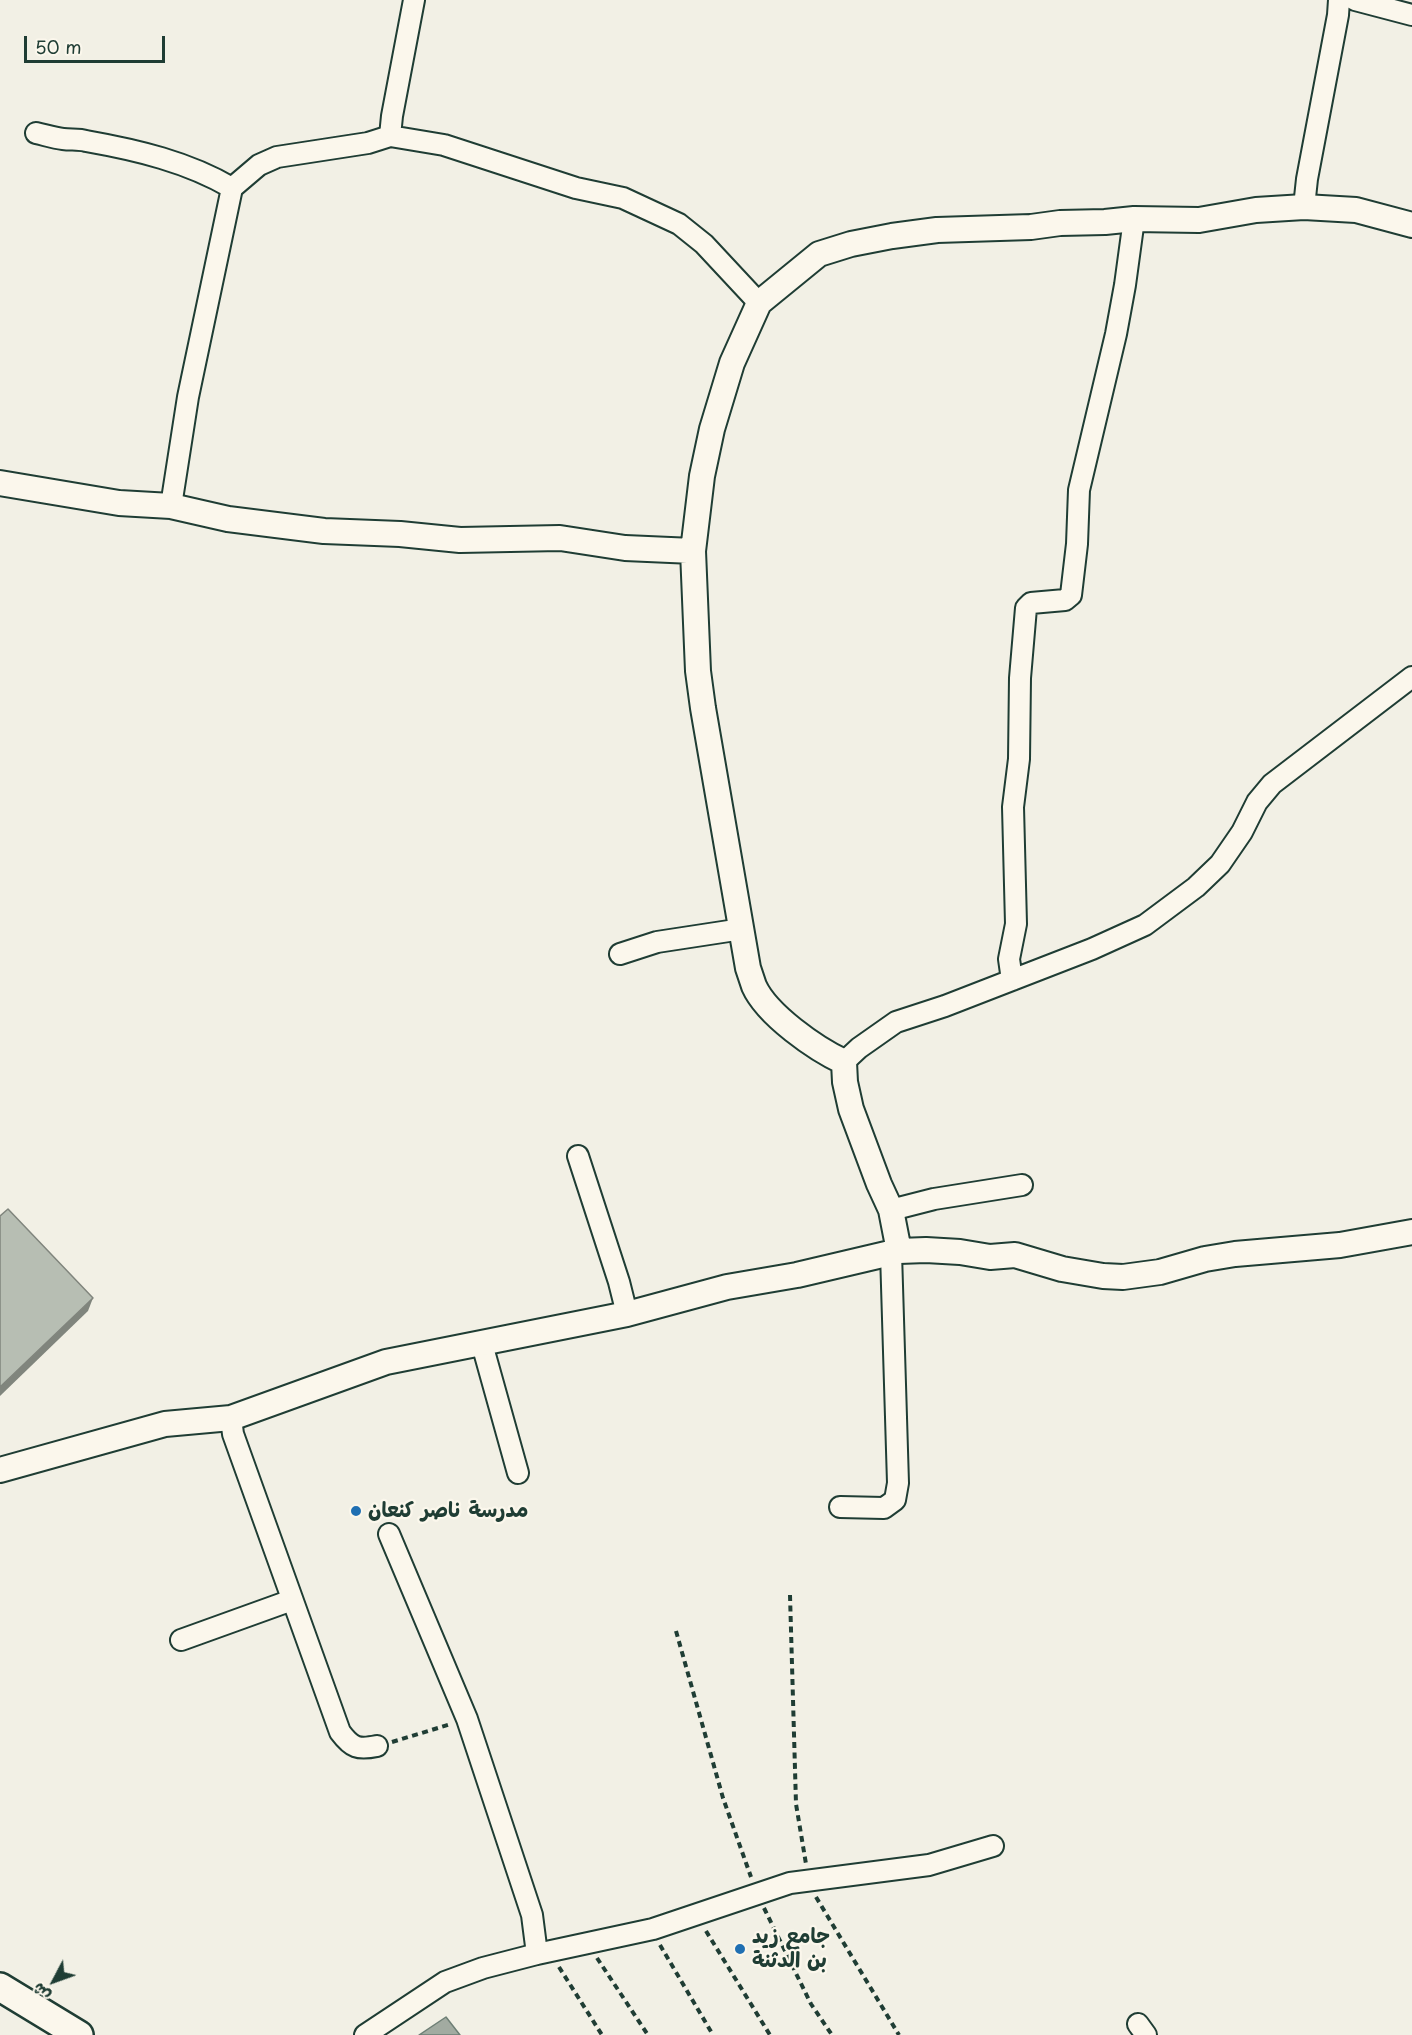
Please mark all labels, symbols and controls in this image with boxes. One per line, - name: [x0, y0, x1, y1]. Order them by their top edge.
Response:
- scale bar: [27, 24, 168, 62]
- text: 50 m: [35, 33, 82, 60]
- place label: مدرسة ناصر كنعان: [368, 1498, 528, 1524]
- marker: مدرسة ناصر كنعان: [349, 1504, 363, 1518]
- place label: جامع زيد بن الدثنة: [752, 1924, 830, 1974]
- marker: جامع زيد بن الدثنة: [733, 1942, 747, 1956]
- north arrow: [24, 1951, 84, 2011]
- text: ش: [26, 1978, 55, 2007]

